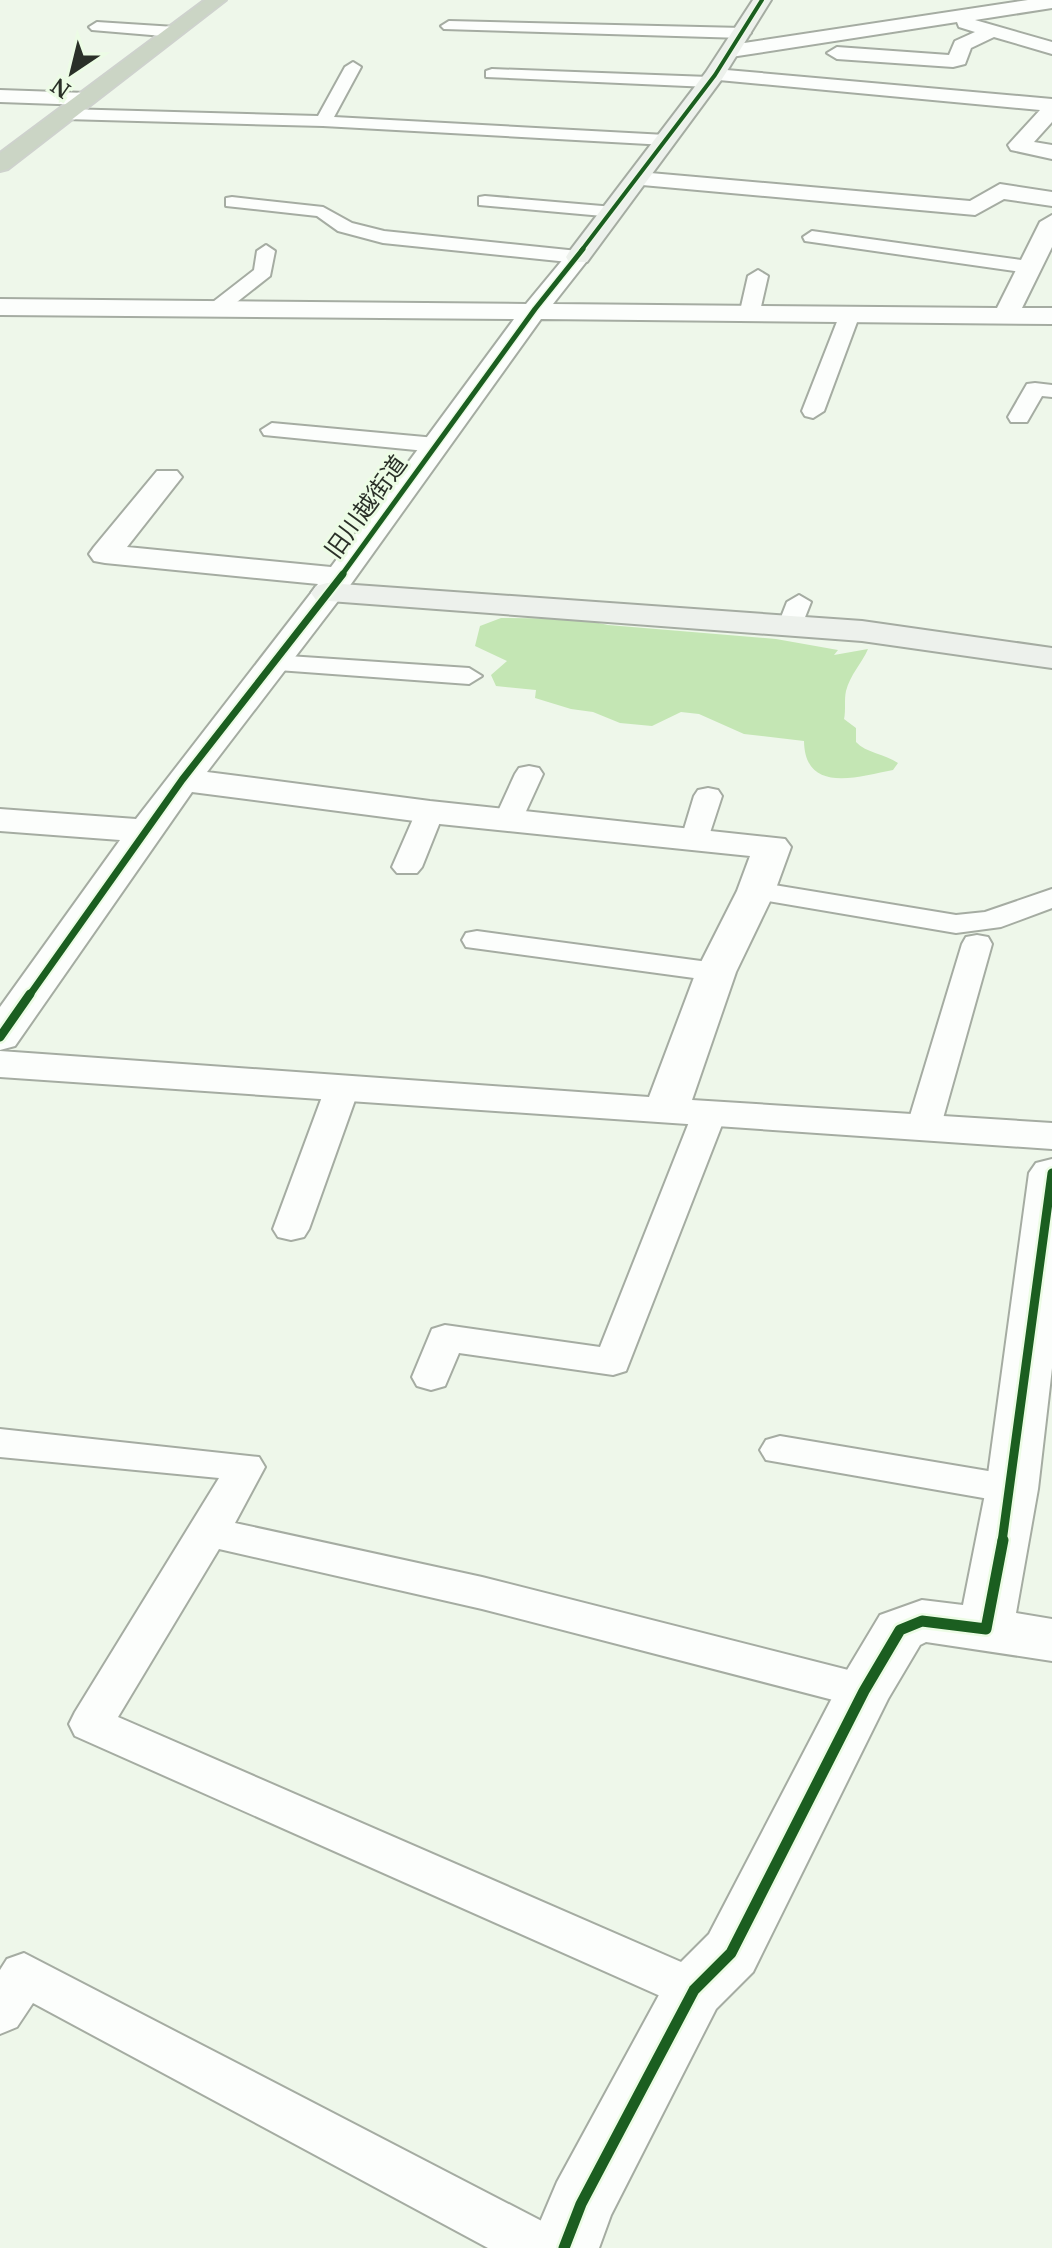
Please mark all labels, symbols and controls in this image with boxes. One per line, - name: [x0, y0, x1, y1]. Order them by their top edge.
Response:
- north arrow: [32, 32, 112, 112]
- text: N: [44, 72, 76, 106]
- street label: 旧川越街道: [316, 448, 413, 564]

